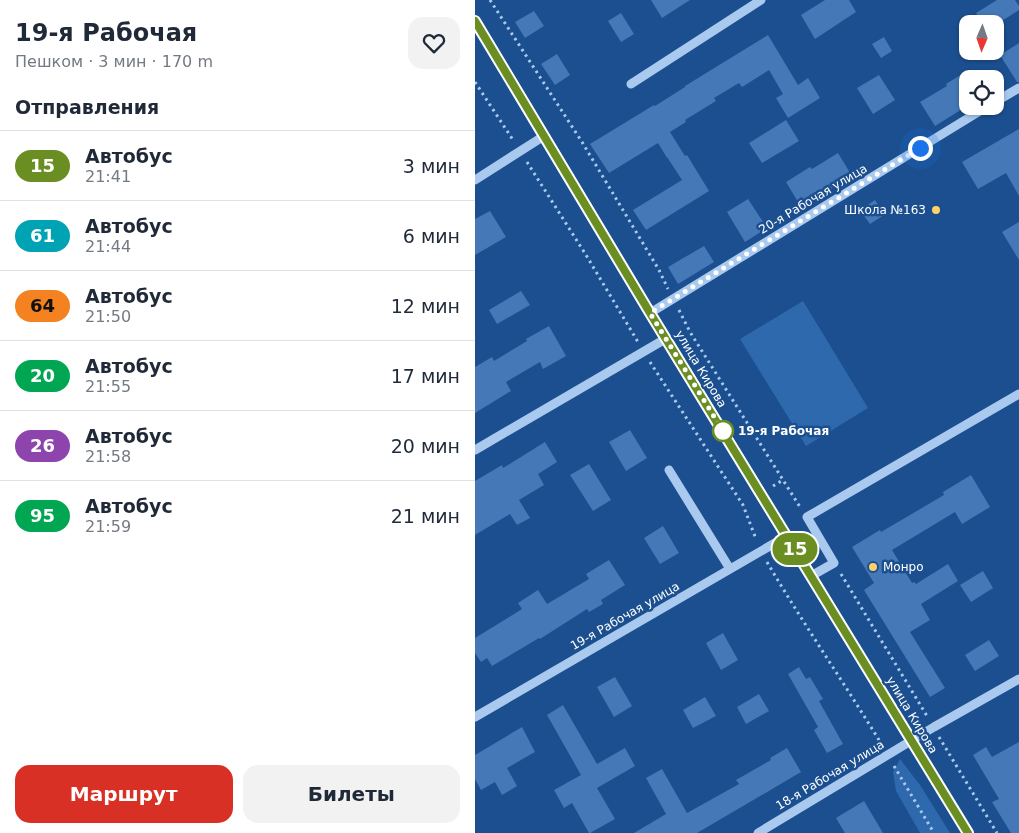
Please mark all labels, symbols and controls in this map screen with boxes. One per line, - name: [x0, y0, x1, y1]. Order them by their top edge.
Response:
- north arrow: [959, 15, 1004, 60]
- map controls: [959, 15, 1004, 115]
- button: heart: [408, 17, 460, 69]
- text: 19-я Рабочая: [15, 19, 197, 47]
- text: Пешком · 3 мин · 170 m: [15, 52, 213, 71]
- button: locate: [959, 70, 1004, 115]
- text: Отправления: [15, 96, 159, 118]
- your location: [908, 136, 933, 161]
- text: Автобус: [85, 145, 173, 167]
- text: 15: [30, 155, 55, 176]
- text: 3 мин: [403, 155, 460, 177]
- street label: 20-я Рабочая улица: [756, 161, 870, 237]
- text: 21:41: [85, 167, 131, 186]
- place label: Школа №163: [844, 203, 926, 217]
- marker: Школа №163: [930, 204, 942, 216]
- text: Автобус: [85, 215, 173, 237]
- text: 61: [30, 225, 55, 246]
- text: 6 мин: [403, 225, 460, 247]
- text: 21:44: [85, 237, 131, 256]
- text: Автобус: [85, 285, 173, 307]
- text: 64: [30, 295, 55, 316]
- text: 12 мин: [391, 295, 460, 317]
- text: 21:50: [85, 307, 131, 326]
- street label: улица Кирова: [672, 328, 730, 410]
- text: Автобус: [85, 355, 173, 377]
- text: 20: [30, 365, 55, 386]
- text: 17 мин: [391, 365, 460, 387]
- text: 21:55: [85, 377, 131, 396]
- marker: 19-я Рабочая: [712, 420, 734, 442]
- place label: 19-я Рабочая: [738, 424, 829, 438]
- text: Автобус: [85, 425, 173, 447]
- text: 26: [30, 435, 55, 456]
- text: 20 мин: [391, 435, 460, 457]
- text: 21:58: [85, 447, 131, 466]
- text: Автобус: [85, 495, 173, 517]
- text: 95: [30, 505, 55, 526]
- text: 21 мин: [391, 505, 460, 527]
- text: 21:59: [85, 517, 131, 536]
- line badge: 15: [773, 533, 817, 565]
- text: 15: [782, 538, 808, 559]
- place label: Монро: [883, 560, 924, 574]
- marker: Монро: [867, 561, 879, 573]
- street label: 19-я Рабочая улица: [568, 579, 682, 653]
- street label: улица Кирова: [883, 674, 941, 756]
- street label: 18-я Рабочая улица: [773, 737, 887, 813]
- button: Маршрут: [15, 765, 233, 823]
- button: Билеты: [243, 765, 460, 823]

